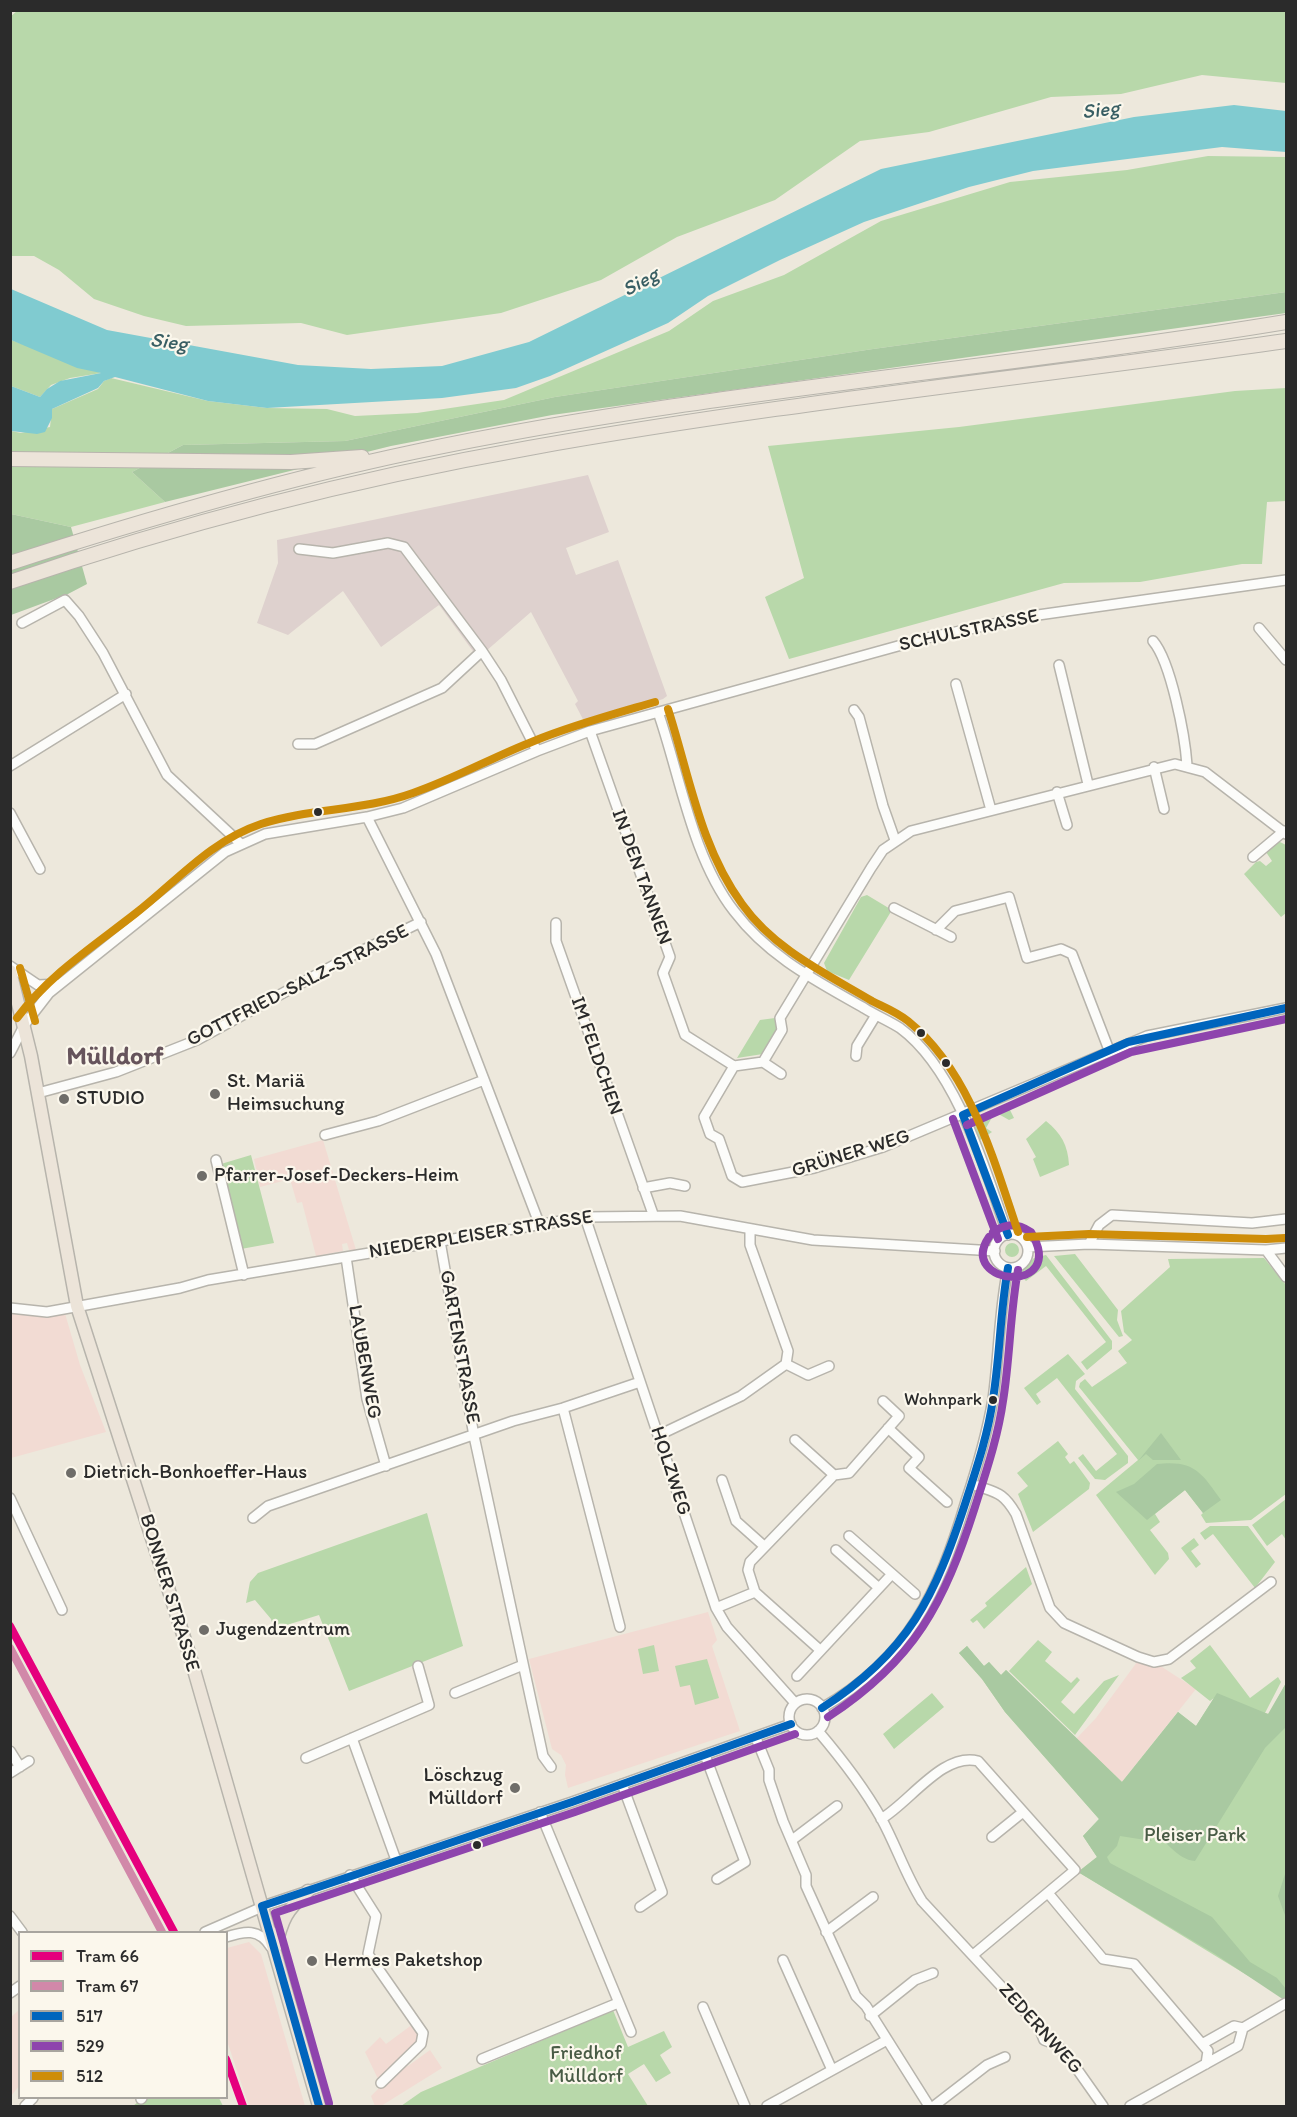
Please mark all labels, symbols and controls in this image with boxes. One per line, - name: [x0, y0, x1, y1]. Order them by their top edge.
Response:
- water label: Sieg: [1081, 96, 1121, 126]
- water label: Sieg: [618, 263, 664, 303]
- water label: Sieg: [149, 328, 189, 358]
- street label: SCHULSTRASSE: [897, 604, 1041, 658]
- unlabelled marker: [312, 806, 324, 818]
- street label: IN DEN TANNEN: [605, 806, 677, 948]
- street label: GOTTFRIED-SALZ-STRASSE: [183, 920, 413, 1052]
- street label: IM FELDCHEN: [565, 994, 627, 1118]
- unlabelled marker: [915, 1027, 927, 1039]
- district label: Mülldorf: [66, 1041, 164, 1073]
- unlabelled marker: [940, 1057, 952, 1069]
- place label: St. Mariä Heimsuchung: [227, 1070, 344, 1117]
- place label: STUDIO: [76, 1087, 145, 1111]
- marker: St. Mariä Heimsuchung: [208, 1087, 222, 1101]
- marker: STUDIO: [57, 1092, 71, 1106]
- street label: GRÜNER WEG: [789, 1125, 913, 1183]
- place label: Pfarrer-Josef-Deckers-Heim: [214, 1164, 459, 1188]
- marker: Pfarrer-Josef-Deckers-Heim: [195, 1169, 209, 1183]
- street label: NIEDERPLEISER STRASSE: [367, 1205, 595, 1265]
- street label: GARTENSTRASSE: [434, 1268, 484, 1426]
- street label: LAUBENWEG: [342, 1303, 386, 1421]
- place label: Wohnpark: [904, 1389, 982, 1411]
- marker: Wohnpark: [987, 1394, 999, 1406]
- street label: HOLZWEG: [644, 1424, 696, 1518]
- place label: Dietrich-Bonhoeffer-Haus: [83, 1461, 307, 1485]
- marker: Dietrich-Bonhoeffer-Haus: [64, 1466, 78, 1480]
- street label: BONNER STRASSE: [134, 1511, 204, 1675]
- place label: Jugendzentrum: [216, 1618, 350, 1642]
- marker: Jugendzentrum: [197, 1623, 211, 1637]
- place label: Löschzug Mülldorf: [424, 1764, 503, 1811]
- marker: Löschzug Mülldorf: [508, 1781, 522, 1795]
- park label: Pleiser Park: [1144, 1824, 1246, 1848]
- unlabelled marker: [471, 1839, 483, 1851]
- legend: [18, 1931, 228, 2099]
- text: Tram 66: [76, 1945, 139, 1967]
- place label: Hermes Paketshop: [324, 1949, 483, 1973]
- marker: Hermes Paketshop: [305, 1954, 319, 1968]
- text: Tram 67: [76, 1975, 138, 1997]
- street label: ZEDERNWEG: [993, 1979, 1087, 2079]
- text: 517: [76, 2005, 103, 2027]
- text: 529: [76, 2035, 104, 2057]
- park label: Friedhof Mülldorf: [549, 2042, 623, 2089]
- text: 512: [76, 2065, 103, 2087]

